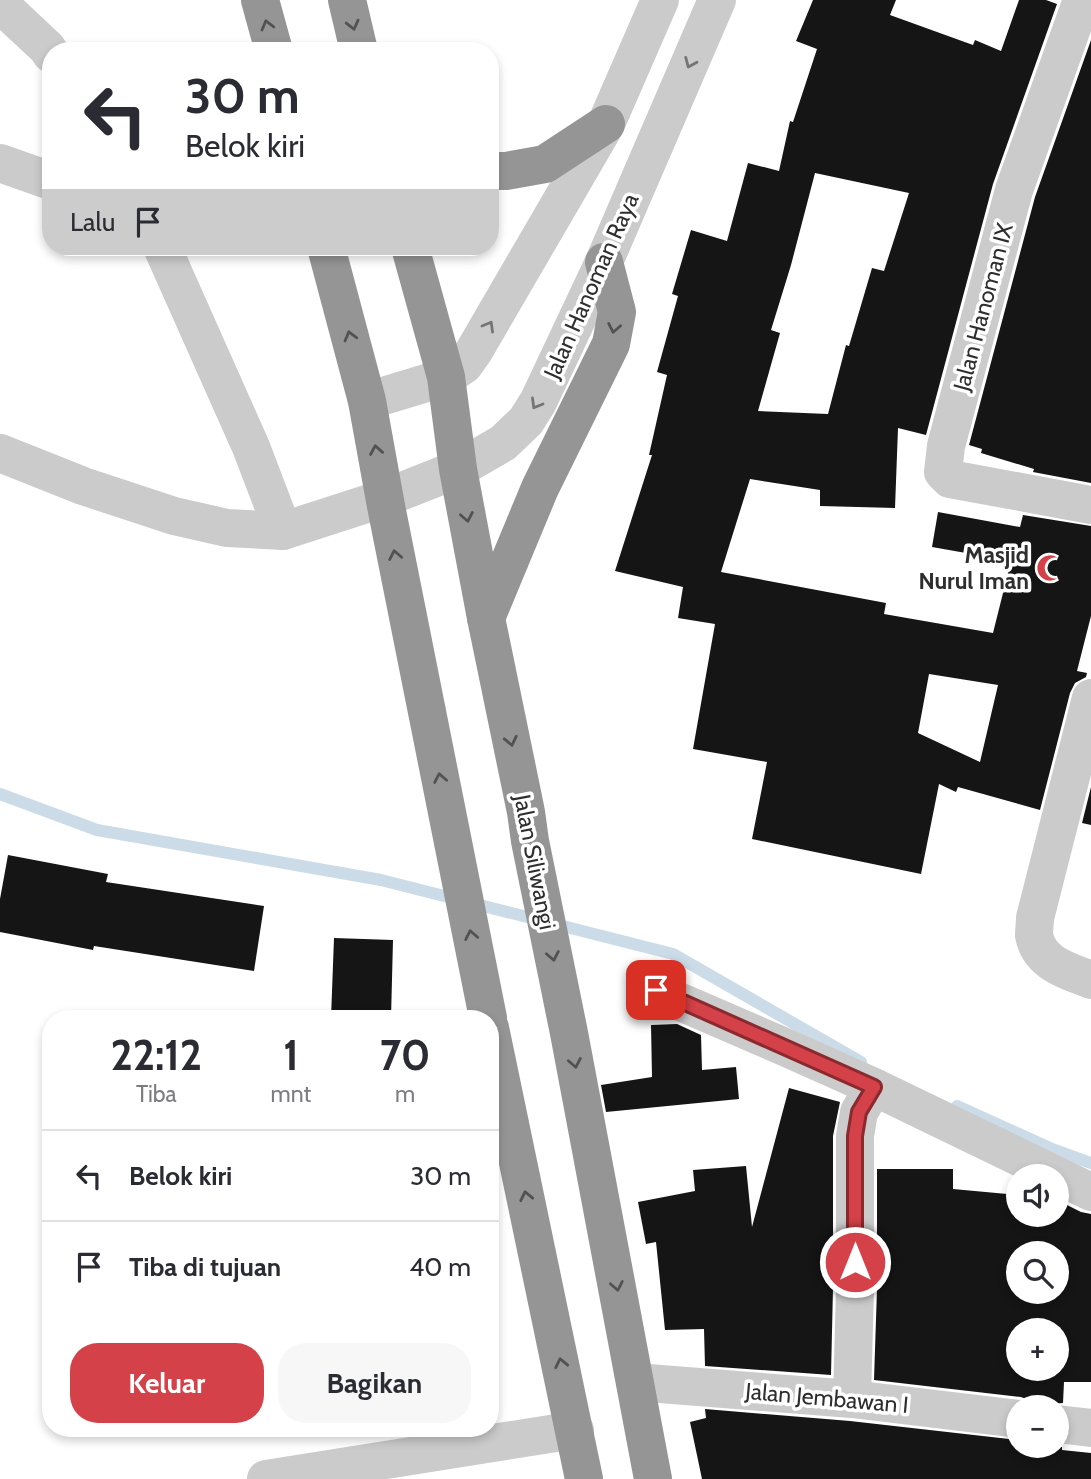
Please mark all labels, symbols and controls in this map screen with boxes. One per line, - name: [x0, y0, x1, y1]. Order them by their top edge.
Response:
- one-way arrow: [345, 19, 359, 31]
- one-way arrow: [261, 20, 275, 32]
- one-way arrow: [684, 56, 698, 68]
- text: 30 m: [185, 66, 300, 125]
- icon: left: [70, 70, 161, 161]
- text: Belok kiri: [185, 126, 305, 165]
- street label: Jalan Hanoman Raya: [537, 189, 644, 384]
- icon: arrive: [129, 203, 167, 241]
- text: Lalu: [70, 206, 115, 238]
- street label: Jalan Hanoman IX: [947, 220, 1019, 395]
- one-way arrow: [481, 320, 494, 333]
- one-way arrow: [607, 322, 622, 334]
- one-way arrow: [344, 330, 358, 342]
- one-way arrow: [531, 397, 544, 410]
- one-way arrow: [369, 444, 384, 455]
- one-way arrow: [459, 511, 474, 523]
- place label: Masjid Nurul Iman: [918, 541, 1029, 595]
- one-way arrow: [389, 549, 404, 561]
- mosque icon: Masjid Nurul Iman: [1035, 553, 1065, 583]
- one-way arrow: [503, 735, 518, 747]
- one-way arrow: [434, 772, 449, 784]
- street label: Jalan Siliwangi: [508, 791, 562, 932]
- one-way arrow: [465, 929, 480, 941]
- one-way arrow: [544, 950, 559, 962]
- pin: [626, 960, 686, 1020]
- icon: arrive: [637, 971, 675, 1009]
- text: 22:12: [111, 1029, 202, 1081]
- text: 1: [283, 1029, 299, 1081]
- text: 70: [380, 1029, 430, 1081]
- one-way arrow: [567, 1057, 582, 1069]
- text: Tiba: [136, 1080, 177, 1108]
- text: mnt: [271, 1080, 311, 1108]
- text: m: [395, 1080, 415, 1108]
- icon: left: [70, 1157, 108, 1195]
- text: Belok kiri: [129, 1160, 232, 1192]
- text: 30 m: [410, 1160, 471, 1192]
- map controls: [1006, 1164, 1069, 1458]
- button: sound: [1006, 1164, 1069, 1227]
- one-way arrow: [519, 1190, 534, 1202]
- position arrow: [818, 1225, 892, 1299]
- button: search: [1006, 1241, 1069, 1304]
- icon: arrive: [70, 1248, 108, 1286]
- text: Tiba di tujuan: [129, 1251, 281, 1283]
- text: 40 m: [409, 1251, 471, 1283]
- one-way arrow: [609, 1280, 624, 1292]
- button: +: [1006, 1318, 1069, 1381]
- button: Keluar: [70, 1343, 264, 1423]
- button: Bagikan: [278, 1343, 471, 1423]
- one-way arrow: [554, 1357, 569, 1369]
- street label: Jalan Jembawan I: [743, 1377, 910, 1419]
- button: −: [1006, 1395, 1069, 1458]

